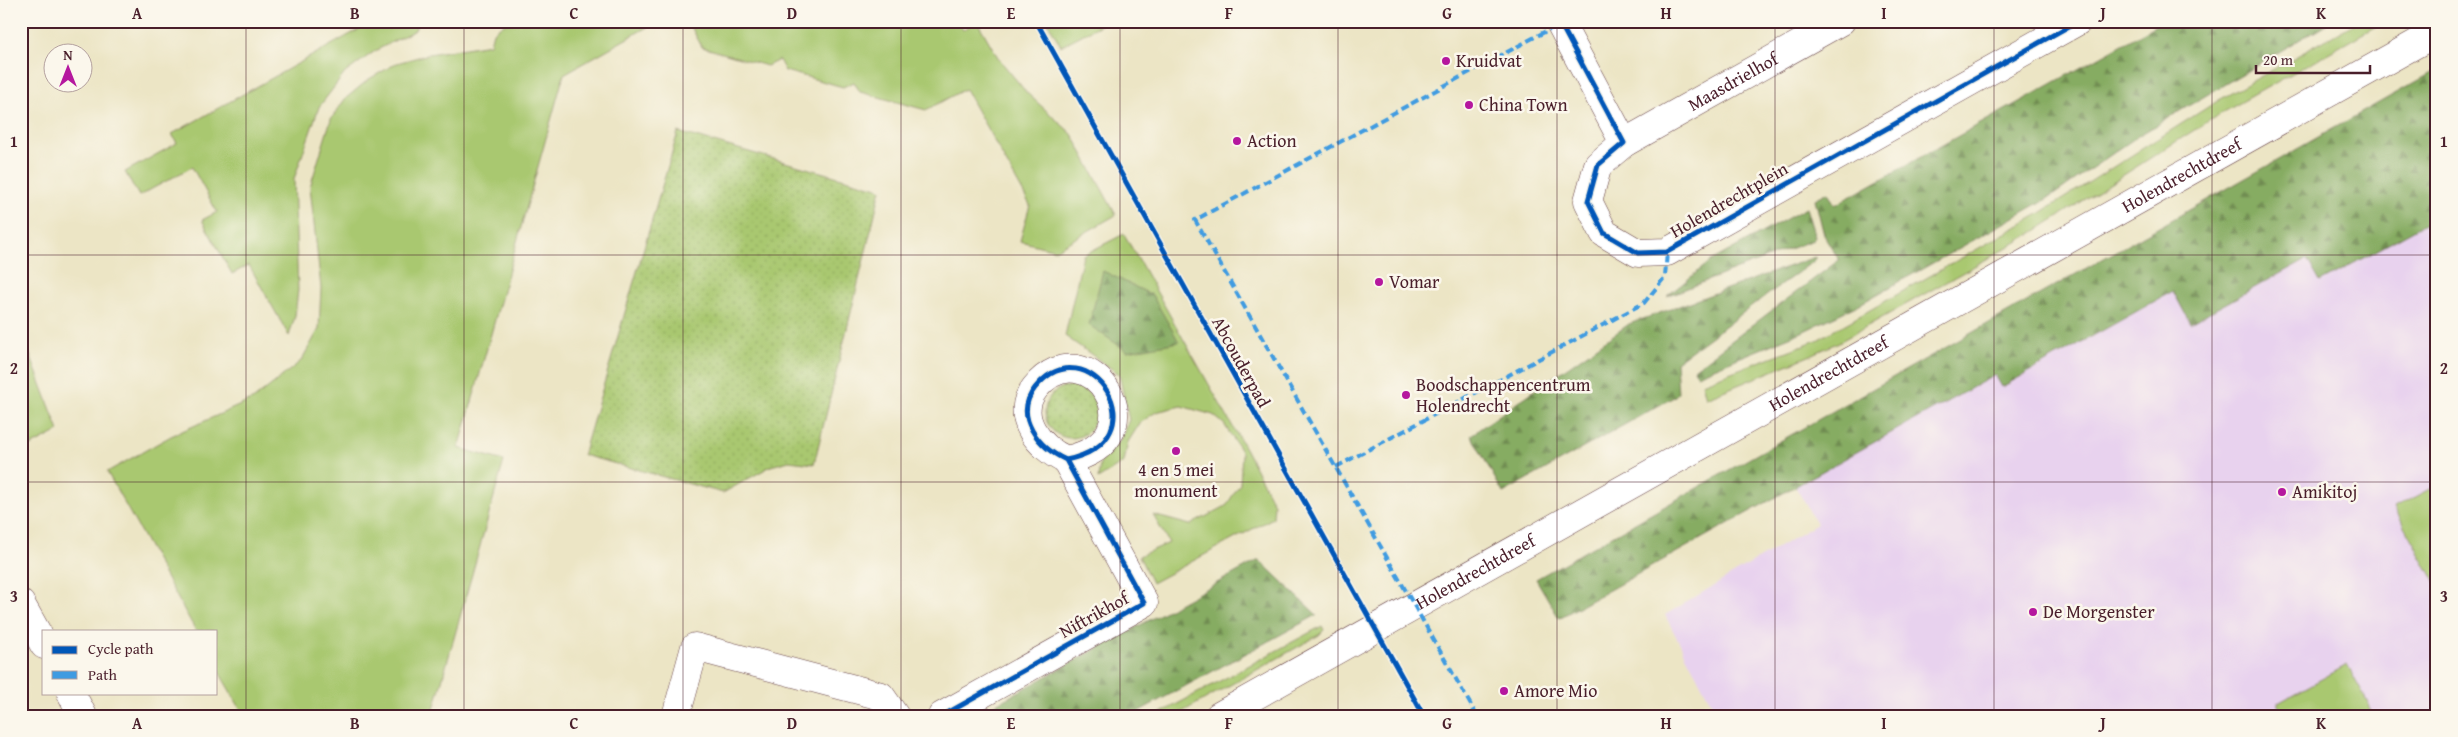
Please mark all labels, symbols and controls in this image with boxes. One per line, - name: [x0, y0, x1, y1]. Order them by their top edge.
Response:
- text: A: [132, 1, 143, 25]
- text: B: [350, 1, 360, 25]
- text: C: [569, 1, 579, 25]
- text: D: [787, 1, 797, 25]
- text: E: [1007, 1, 1016, 25]
- text: F: [1225, 1, 1233, 25]
- text: G: [1442, 1, 1452, 25]
- text: H: [1660, 1, 1672, 25]
- text: I: [1881, 1, 1887, 25]
- text: J: [2097, 1, 2106, 25]
- text: K: [2316, 1, 2327, 25]
- north arrow: [42, 42, 92, 92]
- scale bar: [2256, 42, 2369, 74]
- street label: Maasdrielhof: [1683, 44, 1785, 117]
- text: N: [63, 45, 73, 65]
- place label: Kruidvat: [1456, 47, 1523, 74]
- text: 20 m: [2263, 49, 2294, 70]
- marker: Kruidvat: [1440, 55, 1452, 67]
- place label: China Town: [1479, 91, 1568, 118]
- marker: China Town: [1463, 99, 1475, 111]
- place label: Action: [1247, 127, 1297, 154]
- text: 1: [10, 129, 18, 153]
- street label: Holendrechtdreef: [2116, 129, 2248, 219]
- text: 1: [2440, 129, 2448, 153]
- marker: Action: [1231, 135, 1243, 147]
- street label: Holendrechtplein: [1665, 155, 1793, 244]
- place label: Vomar: [1389, 268, 1440, 295]
- marker: Vomar: [1373, 276, 1385, 288]
- street label: Abcouderpad: [1205, 311, 1278, 413]
- street label: Holendrechtdreef: [1763, 328, 1895, 418]
- text: 2: [10, 356, 18, 380]
- text: 2: [2440, 356, 2448, 380]
- place label: Boodschappencentrum Holendrecht: [1416, 371, 1591, 419]
- marker: Boodschappencentrum Holendrecht: [1400, 389, 1412, 401]
- marker: 4 en 5 mei monument: [1170, 445, 1182, 457]
- place label: 4 en 5 mei monument: [1134, 456, 1218, 504]
- place label: Amikitoj: [2292, 478, 2357, 505]
- marker: Amikitoj: [2276, 486, 2288, 498]
- street label: Holendrechtdreef: [1410, 526, 1542, 616]
- street label: Niftrikhof: [1054, 583, 1135, 645]
- text: 3: [10, 584, 18, 608]
- text: 3: [2440, 584, 2448, 608]
- place label: De Morgenster: [2043, 598, 2155, 625]
- marker: De Morgenster: [2027, 606, 2039, 618]
- legend: [42, 630, 218, 694]
- text: Cycle path: [88, 638, 154, 659]
- text: Path: [88, 664, 117, 685]
- place label: Amore Mio: [1514, 677, 1597, 704]
- marker: Amore Mio: [1498, 685, 1510, 697]
- text: A: [132, 711, 143, 735]
- text: B: [350, 711, 360, 735]
- text: C: [569, 711, 579, 735]
- text: D: [787, 711, 797, 735]
- text: E: [1007, 711, 1016, 735]
- text: F: [1225, 711, 1233, 735]
- text: G: [1442, 711, 1452, 735]
- text: H: [1660, 711, 1672, 735]
- text: I: [1881, 711, 1887, 735]
- text: J: [2097, 711, 2106, 735]
- text: K: [2316, 711, 2327, 735]

